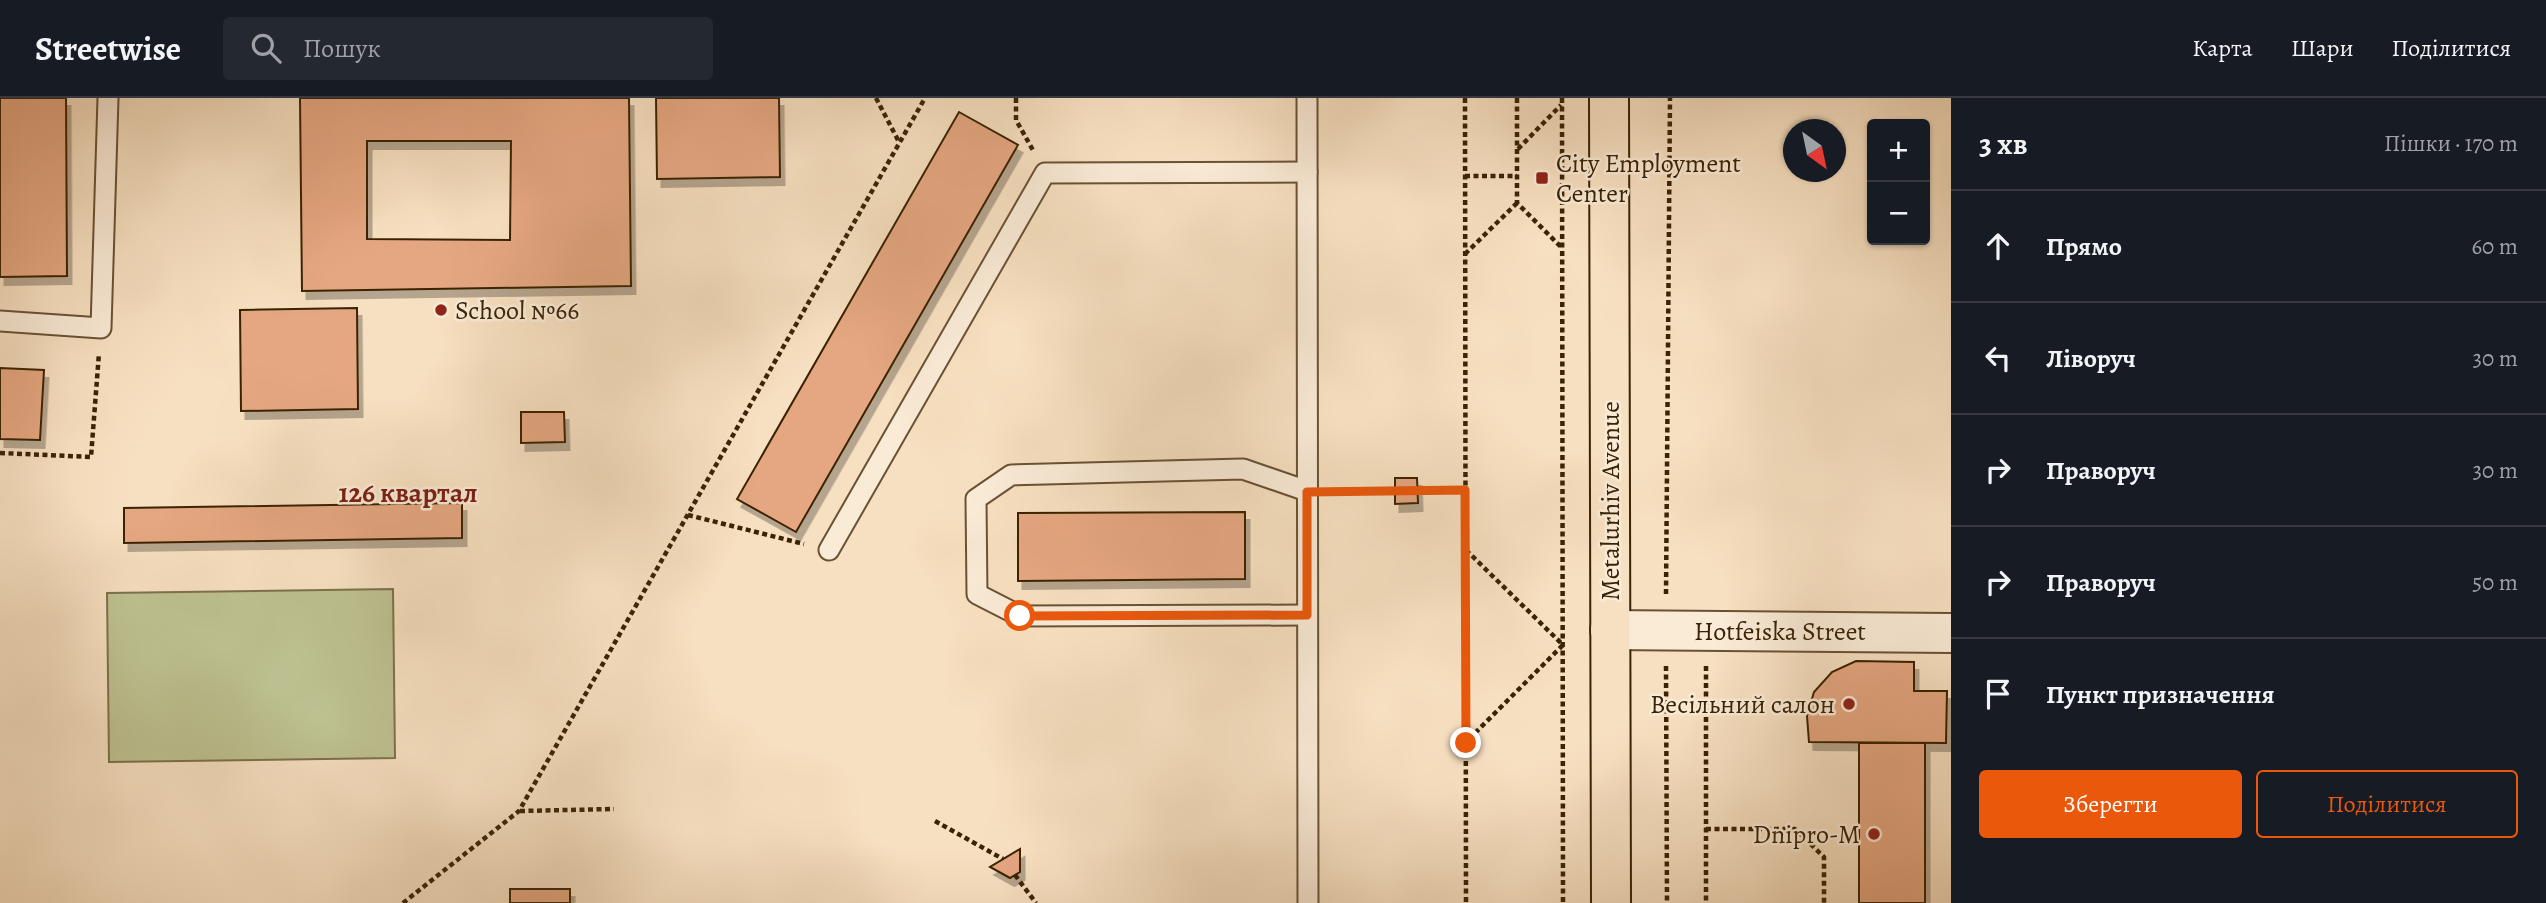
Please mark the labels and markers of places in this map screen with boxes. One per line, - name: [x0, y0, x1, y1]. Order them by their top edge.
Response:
- place label: City Employment Center: [1556, 146, 1741, 211]
- marker: City Employment Center: [1534, 170, 1550, 186]
- place label: School №66: [455, 293, 579, 328]
- marker: School №66: [433, 302, 449, 318]
- place label: Весільний салон: [1650, 687, 1835, 722]
- marker: Весільний салон: [1841, 696, 1857, 712]
- place label: Dnipro-M: [1753, 817, 1860, 852]
- marker: Dnipro-M: [1866, 826, 1882, 842]

